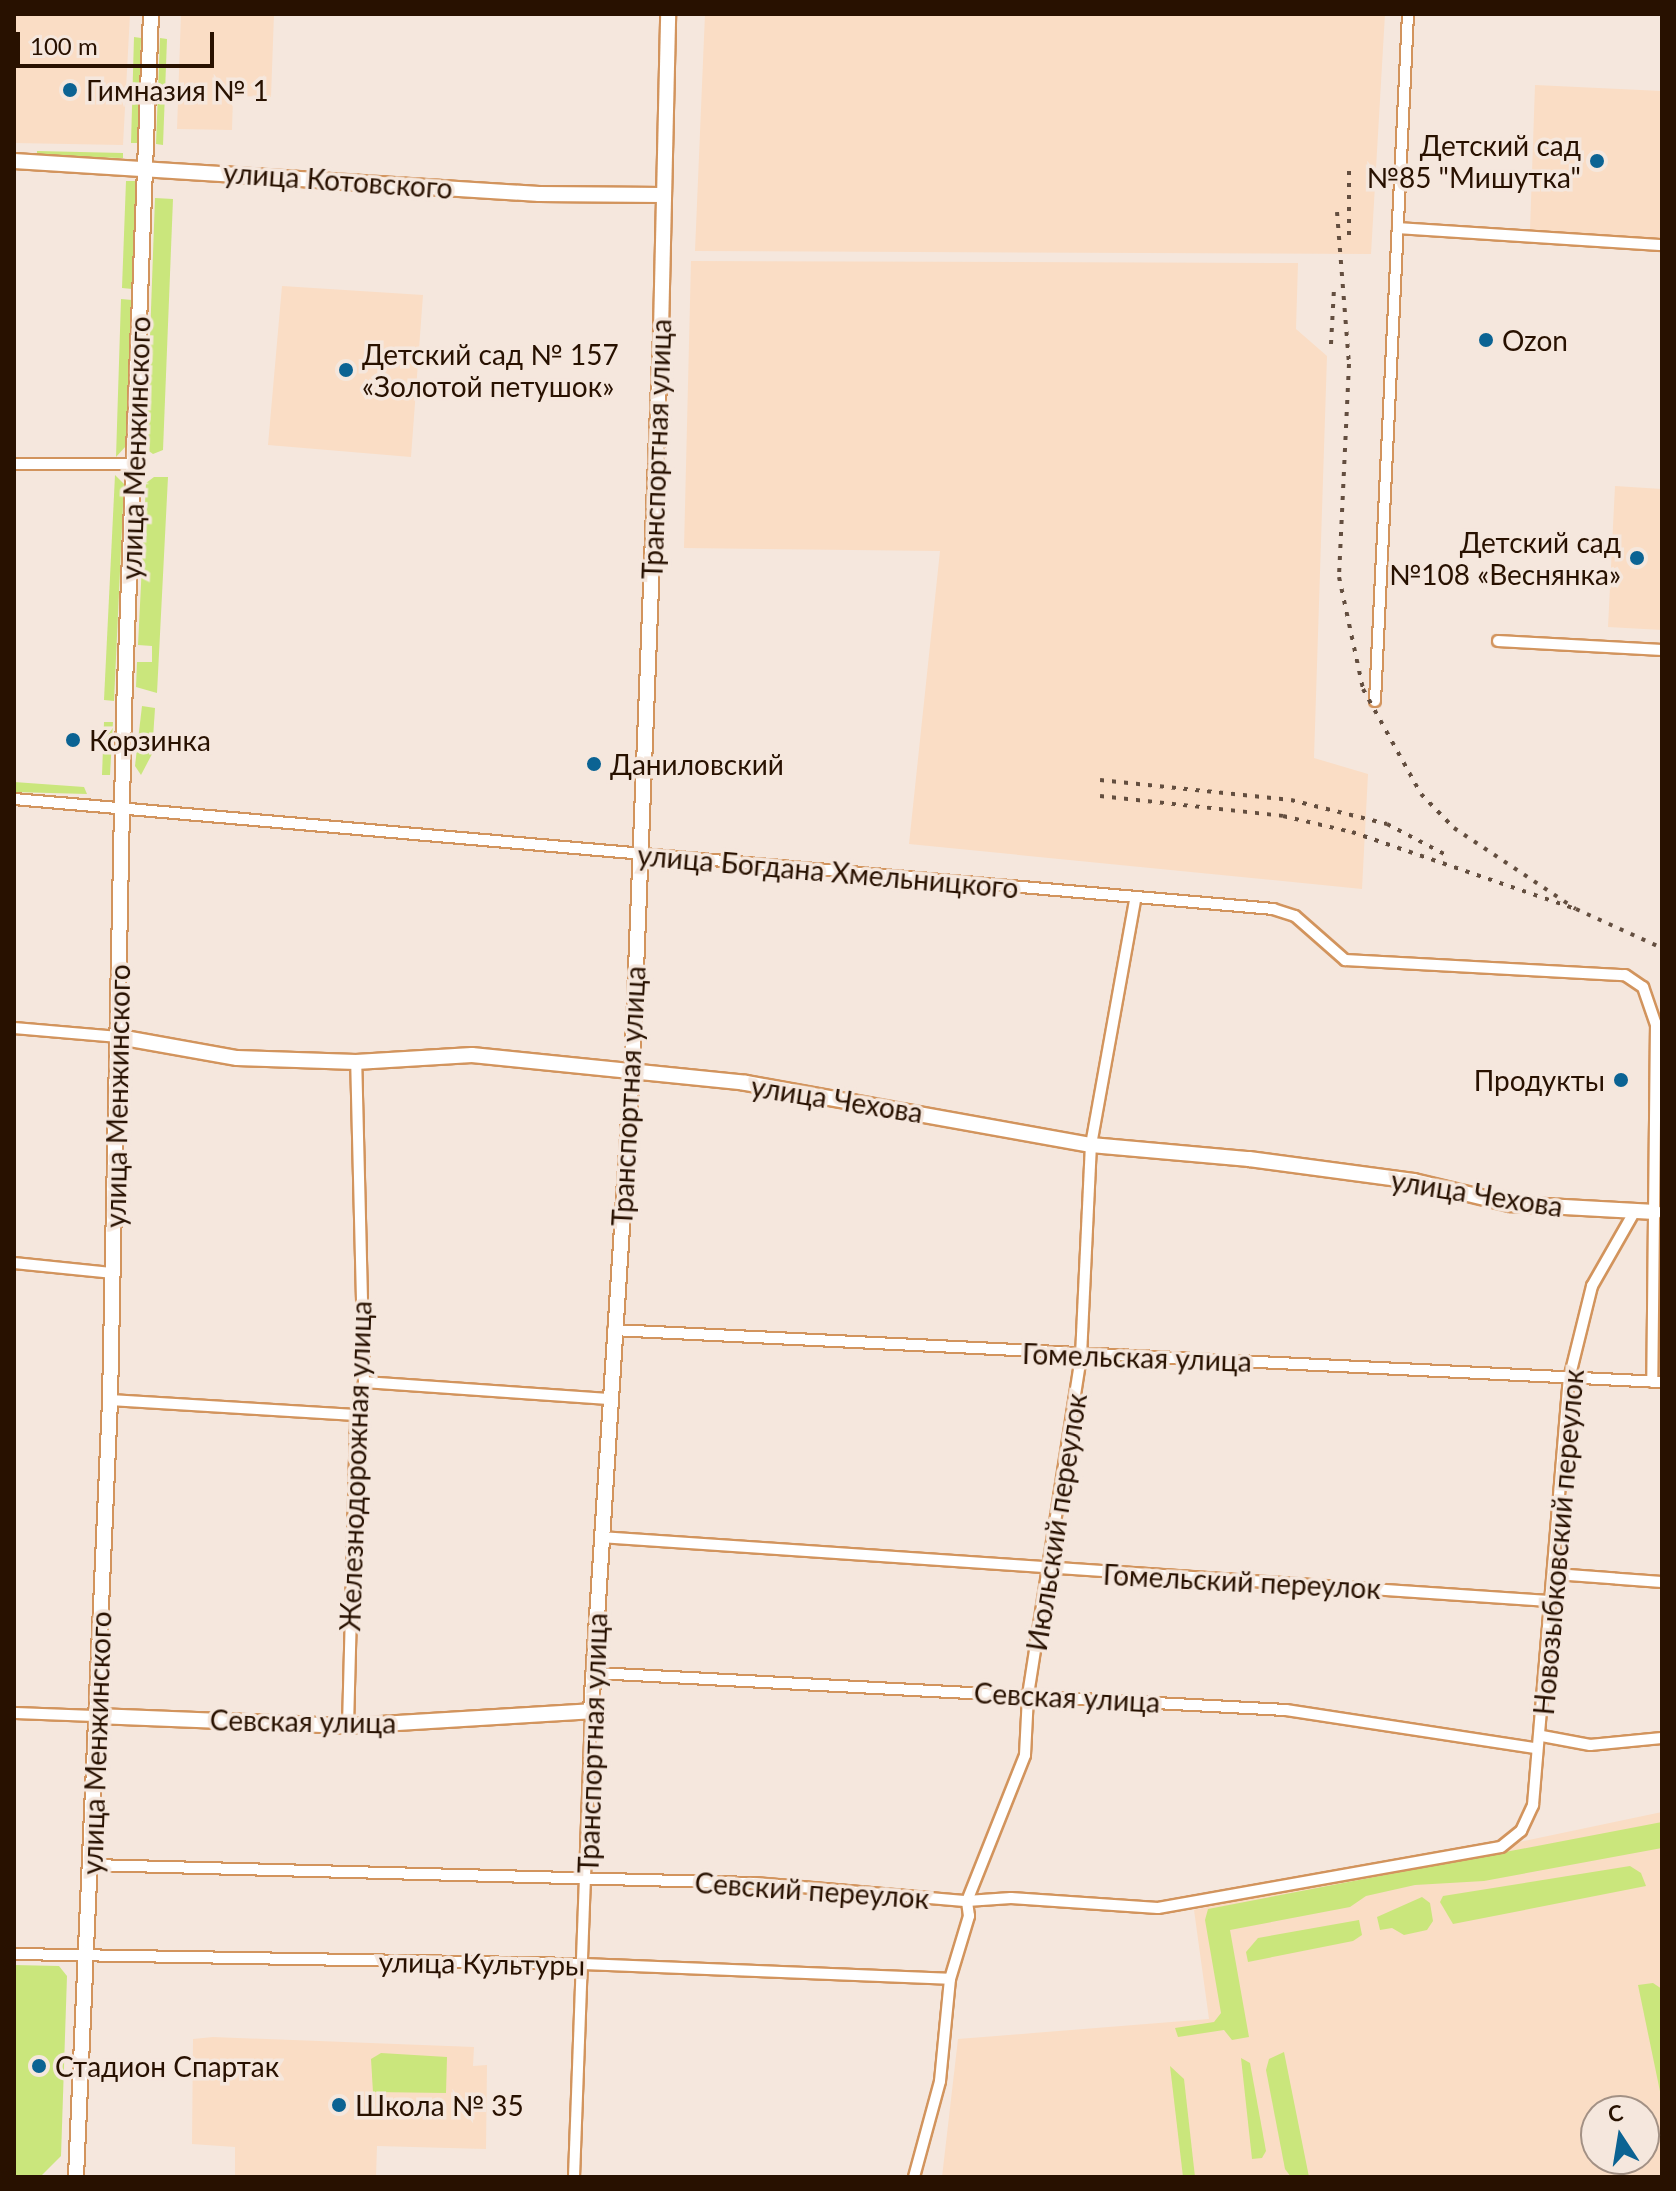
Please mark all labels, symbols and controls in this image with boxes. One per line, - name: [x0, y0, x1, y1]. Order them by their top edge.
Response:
- scale bar: [20, 16, 218, 66]
- text: 100 m: [30, 31, 98, 60]
- place label: Гимназия № 1: [86, 73, 269, 107]
- marker: Гимназия № 1: [61, 81, 79, 99]
- place label: Детский сад №85 "Мишутка": [1367, 128, 1581, 194]
- marker: Детский сад №85 "Мишутка": [1588, 152, 1606, 170]
- street label: улица Котовского: [222, 155, 454, 205]
- street label: улица Менжинского: [114, 316, 156, 580]
- street label: Транспортная улица: [635, 318, 677, 580]
- place label: Ozon: [1502, 323, 1568, 357]
- marker: Ozon: [1477, 331, 1495, 349]
- place label: Детский сад № 157 «Золотой петушок»: [362, 337, 619, 403]
- marker: Детский сад № 157 «Золотой петушок»: [337, 361, 355, 379]
- place label: Детский сад №108 «Веснянка»: [1389, 525, 1621, 591]
- marker: Детский сад №108 «Веснянка»: [1628, 549, 1646, 567]
- place label: Корзинка: [89, 723, 211, 757]
- marker: Корзинка: [64, 731, 82, 749]
- place label: Даниловский: [610, 747, 784, 781]
- marker: Даниловский: [585, 755, 603, 773]
- street label: улица Богдана Хмельницкого: [636, 838, 1020, 904]
- street label: улица Менжинского: [98, 964, 136, 1228]
- street label: Транспортная улица: [604, 965, 652, 1227]
- place label: Продукты: [1474, 1063, 1605, 1097]
- street label: улица Чехова: [749, 1069, 925, 1129]
- marker: Продукты: [1612, 1071, 1630, 1089]
- street label: улица Чехова: [1389, 1163, 1565, 1223]
- street label: Железнодорожная улица: [332, 1300, 378, 1632]
- street label: Гомельская улица: [1022, 1336, 1252, 1378]
- street label: Новозыбковский переулок: [1526, 1368, 1590, 1716]
- street label: Июльский переулок: [1019, 1391, 1093, 1653]
- street label: Гомельский переулок: [1102, 1557, 1382, 1605]
- street label: улица Менжинского: [75, 1611, 117, 1875]
- street label: Транспортная улица: [571, 1612, 613, 1874]
- street label: Севская улица: [973, 1675, 1161, 1719]
- street label: Севская улица: [210, 1703, 396, 1739]
- street label: Севский переулок: [694, 1865, 930, 1915]
- street label: улица Культуры: [378, 1944, 586, 1982]
- place label: Стадион Спартак: [55, 2049, 279, 2083]
- marker: Стадион Спартак: [30, 2057, 48, 2075]
- place label: Школа № 35: [355, 2088, 524, 2122]
- north arrow: [1580, 2095, 1660, 2175]
- marker: Школа № 35: [330, 2096, 348, 2114]
- text: С: [1605, 2098, 1625, 2128]

